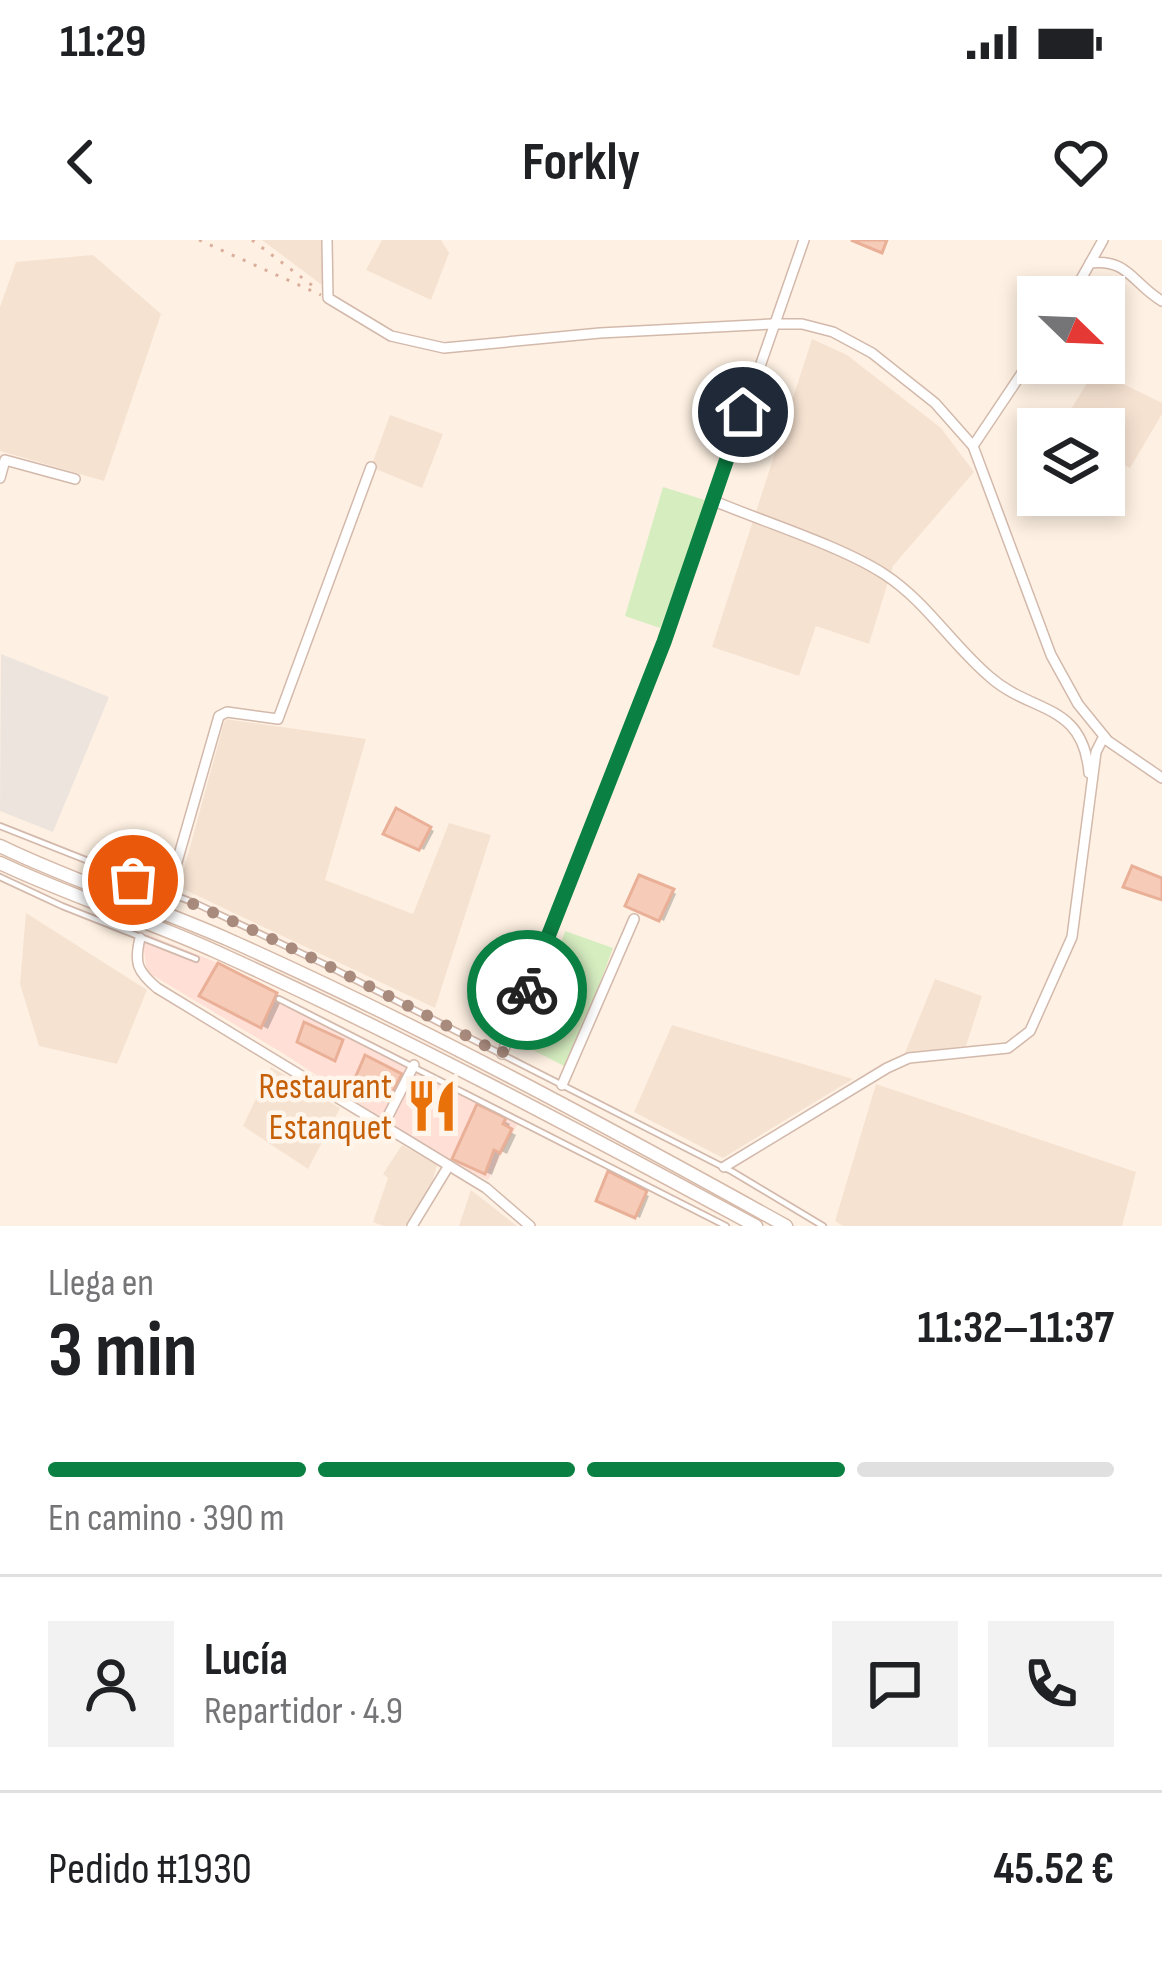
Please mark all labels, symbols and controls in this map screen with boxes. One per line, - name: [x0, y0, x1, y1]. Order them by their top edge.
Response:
- text: 11:29: [60, 15, 146, 70]
- icon: back: [48, 129, 114, 195]
- icon: heart: [1048, 129, 1114, 195]
- text: Forkly: [522, 130, 640, 195]
- north arrow: [1017, 276, 1125, 384]
- map controls: [1017, 276, 1125, 516]
- pin: [692, 361, 794, 463]
- icon: home: [710, 379, 776, 445]
- button: layers: [1017, 408, 1125, 516]
- pin: [82, 829, 184, 931]
- icon: bag: [100, 847, 166, 913]
- courier: [467, 930, 587, 1050]
- icon: bike: [494, 957, 560, 1023]
- place label: Restaurant Estanquet: [258, 1066, 392, 1150]
- restaurant icon: Restaurant Estanquet: [403, 1077, 461, 1135]
- text: Llega en: [48, 1260, 154, 1307]
- text: 11:32–11:37: [918, 1301, 1114, 1356]
- text: 3 min: [48, 1305, 197, 1398]
- text: En camino · 390 m: [48, 1495, 285, 1542]
- button: person: [48, 1621, 174, 1747]
- button: chat: [832, 1621, 958, 1747]
- button: phone: [988, 1621, 1114, 1747]
- text: Lucía: [204, 1633, 288, 1688]
- text: Repartidor · 4.9: [204, 1688, 403, 1735]
- text: Pedido #1930: [48, 1842, 252, 1897]
- text: 45.52 €: [994, 1842, 1114, 1897]

